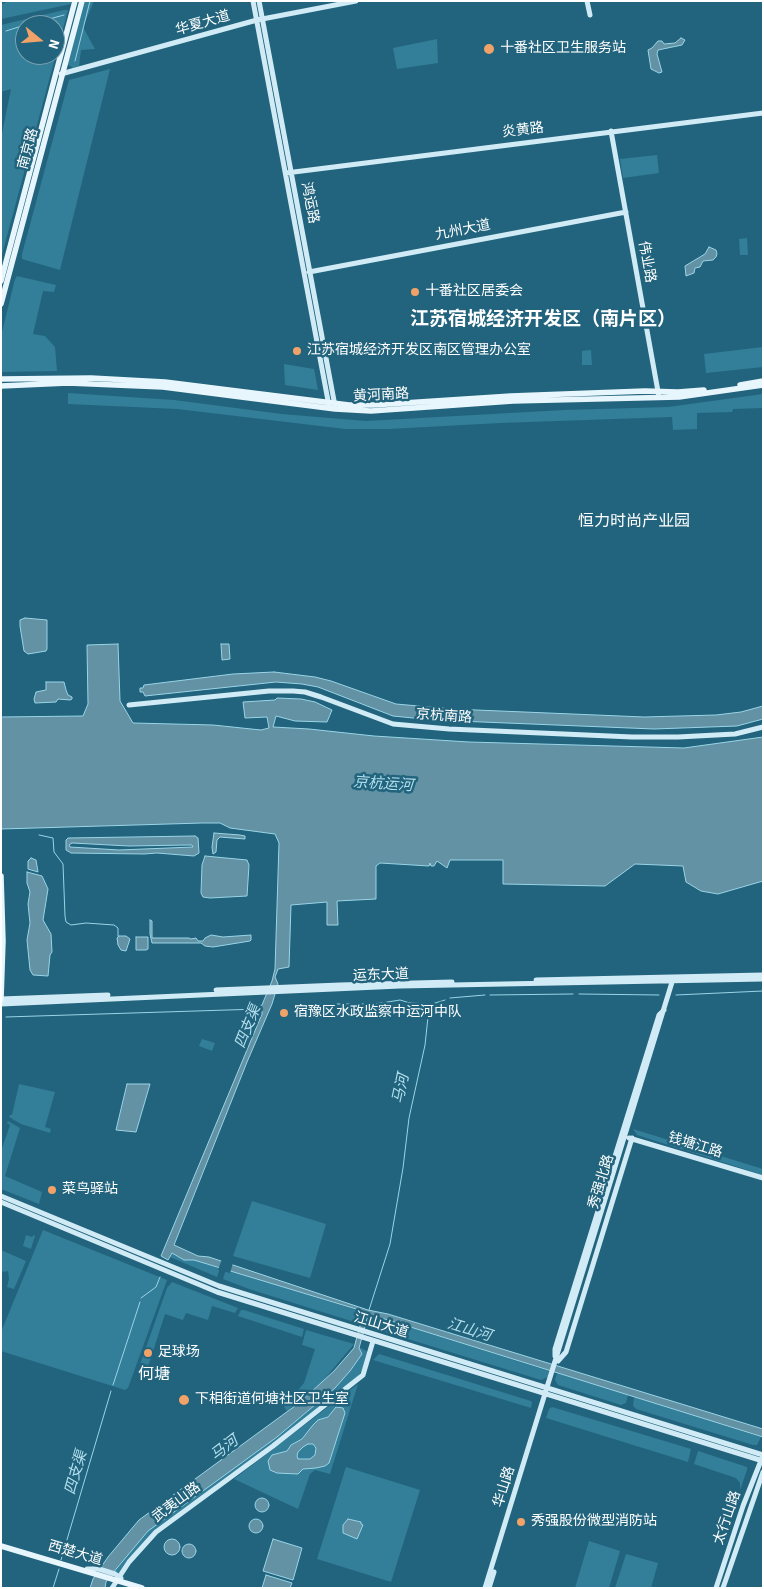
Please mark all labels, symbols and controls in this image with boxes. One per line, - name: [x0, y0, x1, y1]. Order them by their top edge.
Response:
- street label: 华夏大道: [174, 8, 232, 40]
- north arrow: [15, 15, 65, 65]
- text: N: [42, 37, 64, 51]
- place label: 十番社区卫生服务站: [500, 41, 626, 57]
- marker: 十番社区卫生服务站: [482, 42, 496, 56]
- street label: 炎黄路: [501, 120, 545, 142]
- street label: 南京路: [15, 127, 43, 171]
- street label: 鸿运路: [297, 181, 321, 225]
- street label: 九州大道: [434, 217, 492, 245]
- street label: 伟业路: [634, 240, 658, 284]
- place label: 十番社区居委会: [425, 284, 523, 300]
- marker: 十番社区居委会: [409, 286, 421, 298]
- district label: 江苏宿城经济开发区（南片区）: [410, 310, 676, 332]
- place label: 江苏宿城经济开发区南区管理办公室: [307, 343, 531, 359]
- marker: 江苏宿城经济开发区南区管理办公室: [291, 345, 303, 357]
- street label: 黄河南路: [353, 386, 409, 406]
- district label: 恒力时尚产业园: [578, 512, 690, 532]
- street label: 京杭南路: [415, 707, 473, 727]
- water label: 京杭运河: [352, 774, 414, 796]
- street label: 运东大道: [353, 967, 409, 985]
- water label: 四支渠: [232, 1003, 266, 1051]
- place label: 宿豫区水政监察中运河中队: [294, 1005, 462, 1021]
- marker: 宿豫区水政监察中运河中队: [278, 1007, 290, 1019]
- water label: 马河: [390, 1072, 414, 1106]
- street label: 钱塘江路: [666, 1130, 724, 1162]
- street label: 秀强北路: [586, 1153, 618, 1211]
- place label: 菜鸟驿站: [62, 1182, 118, 1198]
- marker: 菜鸟驿站: [46, 1184, 58, 1196]
- street label: 江山大道: [352, 1310, 410, 1342]
- water label: 江山河: [445, 1316, 493, 1346]
- place label: 足球场: [158, 1345, 200, 1361]
- marker: 足球场: [142, 1347, 154, 1359]
- district label: 何塘: [138, 1365, 170, 1385]
- place label: 下相街道何塘社区卫生室: [195, 1392, 349, 1408]
- marker: 下相街道何塘社区卫生室: [177, 1393, 191, 1407]
- water label: 马河: [208, 1433, 242, 1465]
- water label: 四支渠: [62, 1449, 92, 1497]
- street label: 华山路: [491, 1464, 519, 1510]
- street label: 武夷山路: [150, 1479, 204, 1527]
- street label: 太行山路: [711, 1489, 745, 1547]
- place label: 秀强股份微型消防站: [531, 1514, 657, 1530]
- marker: 秀强股份微型消防站: [515, 1516, 527, 1528]
- street label: 西楚大道: [46, 1538, 104, 1570]

